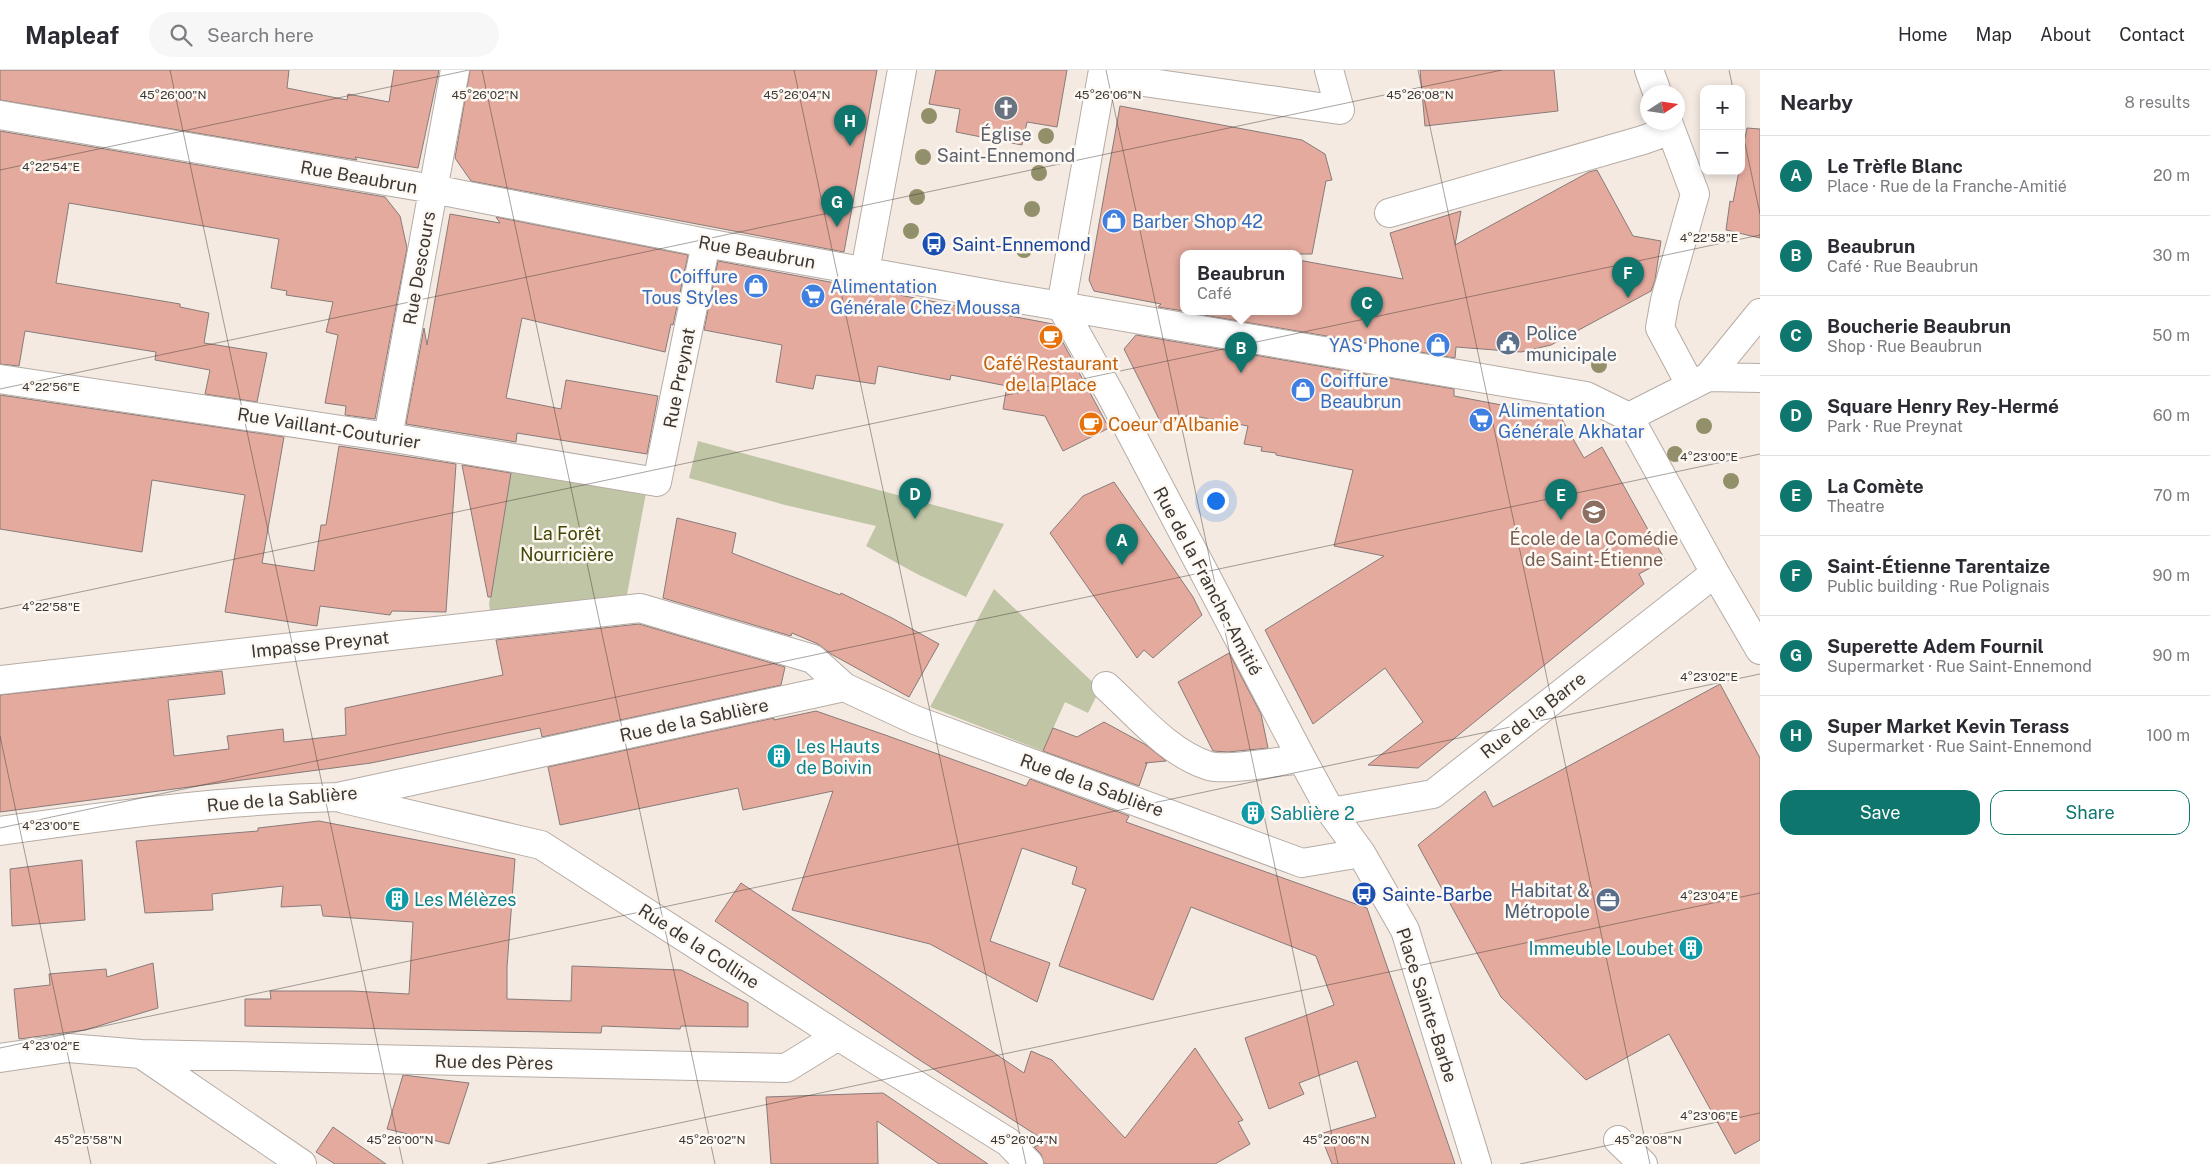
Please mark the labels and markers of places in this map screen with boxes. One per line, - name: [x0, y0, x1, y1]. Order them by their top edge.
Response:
- church icon: Église Saint-Ennemond: [993, 95, 1019, 121]
- pin: H: [834, 105, 866, 146]
- place label: Église Saint-Ennemond: [937, 123, 1075, 166]
- pin: G: [821, 186, 853, 227]
- shop icon: Barber Shop 42: [1101, 208, 1127, 234]
- place label: Barber Shop 42: [1132, 211, 1263, 232]
- bus stop icon: Saint-Ennemond: [921, 231, 947, 257]
- place label: Saint-Ennemond: [952, 234, 1091, 255]
- pin: F: [1612, 257, 1644, 298]
- place label: Coiffure Tous Styles: [642, 266, 738, 308]
- shop icon: Coiffure Tous Styles: [743, 273, 769, 299]
- place label: Alimentation Générale Chez Moussa: [830, 276, 1020, 318]
- supermarket icon: Alimentation Générale Chez Moussa: [800, 283, 826, 309]
- pin: C: [1351, 287, 1383, 328]
- place label: Police municipale: [1526, 323, 1617, 365]
- cafe icon: Café Restaurant de la Place: [1038, 324, 1064, 350]
- public building icon: Police municipale: [1495, 330, 1521, 356]
- pin: B: [1225, 332, 1257, 373]
- shop icon: YAS Phone: [1425, 332, 1451, 358]
- place label: YAS Phone: [1329, 335, 1420, 356]
- place label: Café Restaurant de la Place: [983, 353, 1119, 395]
- place label: Coiffure Beaubrun: [1320, 370, 1401, 412]
- shop icon: Coiffure Beaubrun: [1290, 377, 1316, 403]
- place label: Alimentation Générale Akhatar: [1498, 400, 1645, 442]
- supermarket icon: Alimentation Générale Akhatar: [1468, 407, 1494, 433]
- cafe icon: Coeur d’Albanie: [1078, 411, 1104, 437]
- place label: Coeur d’Albanie: [1108, 414, 1239, 435]
- pin: D: [899, 478, 931, 519]
- pin: E: [1545, 479, 1577, 520]
- school or university icon: École de la Comédie de Saint-Étienne: [1581, 499, 1607, 525]
- pin: A: [1106, 524, 1138, 565]
- place label: École de la Comédie de Saint-Étienne: [1510, 527, 1678, 570]
- place label: Les Hauts de Boivin: [796, 736, 880, 778]
- building icon: Les Hauts de Boivin: [766, 743, 792, 769]
- building icon: Sablière 2: [1240, 800, 1266, 826]
- place label: Sablière 2: [1270, 803, 1355, 824]
- place label: Habitat & Métropole: [1504, 880, 1590, 922]
- bus stop icon: Sainte-Barbe: [1351, 881, 1377, 907]
- place label: Sainte-Barbe: [1382, 884, 1492, 905]
- building icon: Les Mélèzes: [384, 886, 410, 912]
- office icon: Habitat & Métropole: [1595, 887, 1621, 913]
- place label: Les Mélèzes: [414, 889, 516, 910]
- building icon: Immeuble Loubet: [1678, 935, 1704, 961]
- place label: Immeuble Loubet: [1529, 938, 1674, 959]

